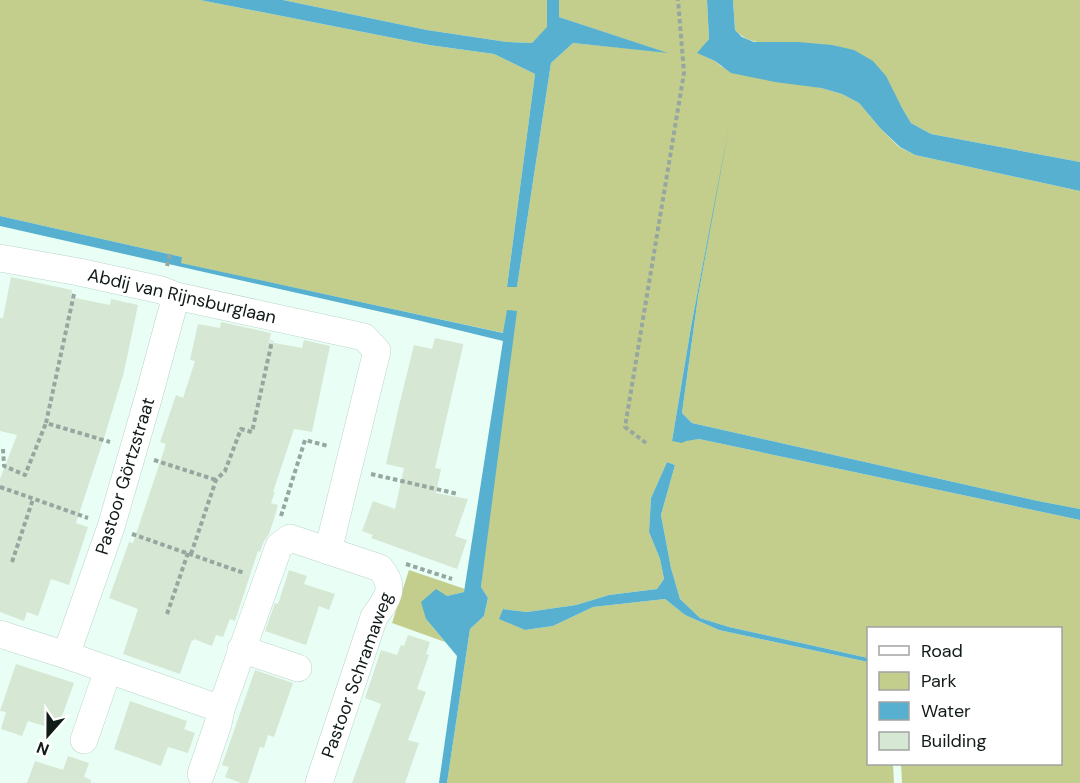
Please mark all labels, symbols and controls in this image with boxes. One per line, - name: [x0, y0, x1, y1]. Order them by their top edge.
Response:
- street label: Abdij van Rijnsburglaan: [85, 263, 279, 329]
- street label: Pastoor Görtzstraat: [90, 395, 160, 557]
- street label: Pastoor Schramaweg: [316, 589, 398, 761]
- legend: [867, 627, 1062, 765]
- text: Road: [921, 639, 963, 663]
- text: Park: [921, 669, 957, 693]
- text: Water: [921, 699, 971, 723]
- north arrow: [18, 705, 78, 765]
- text: Building: [921, 729, 986, 753]
- text: N: [34, 737, 52, 760]

